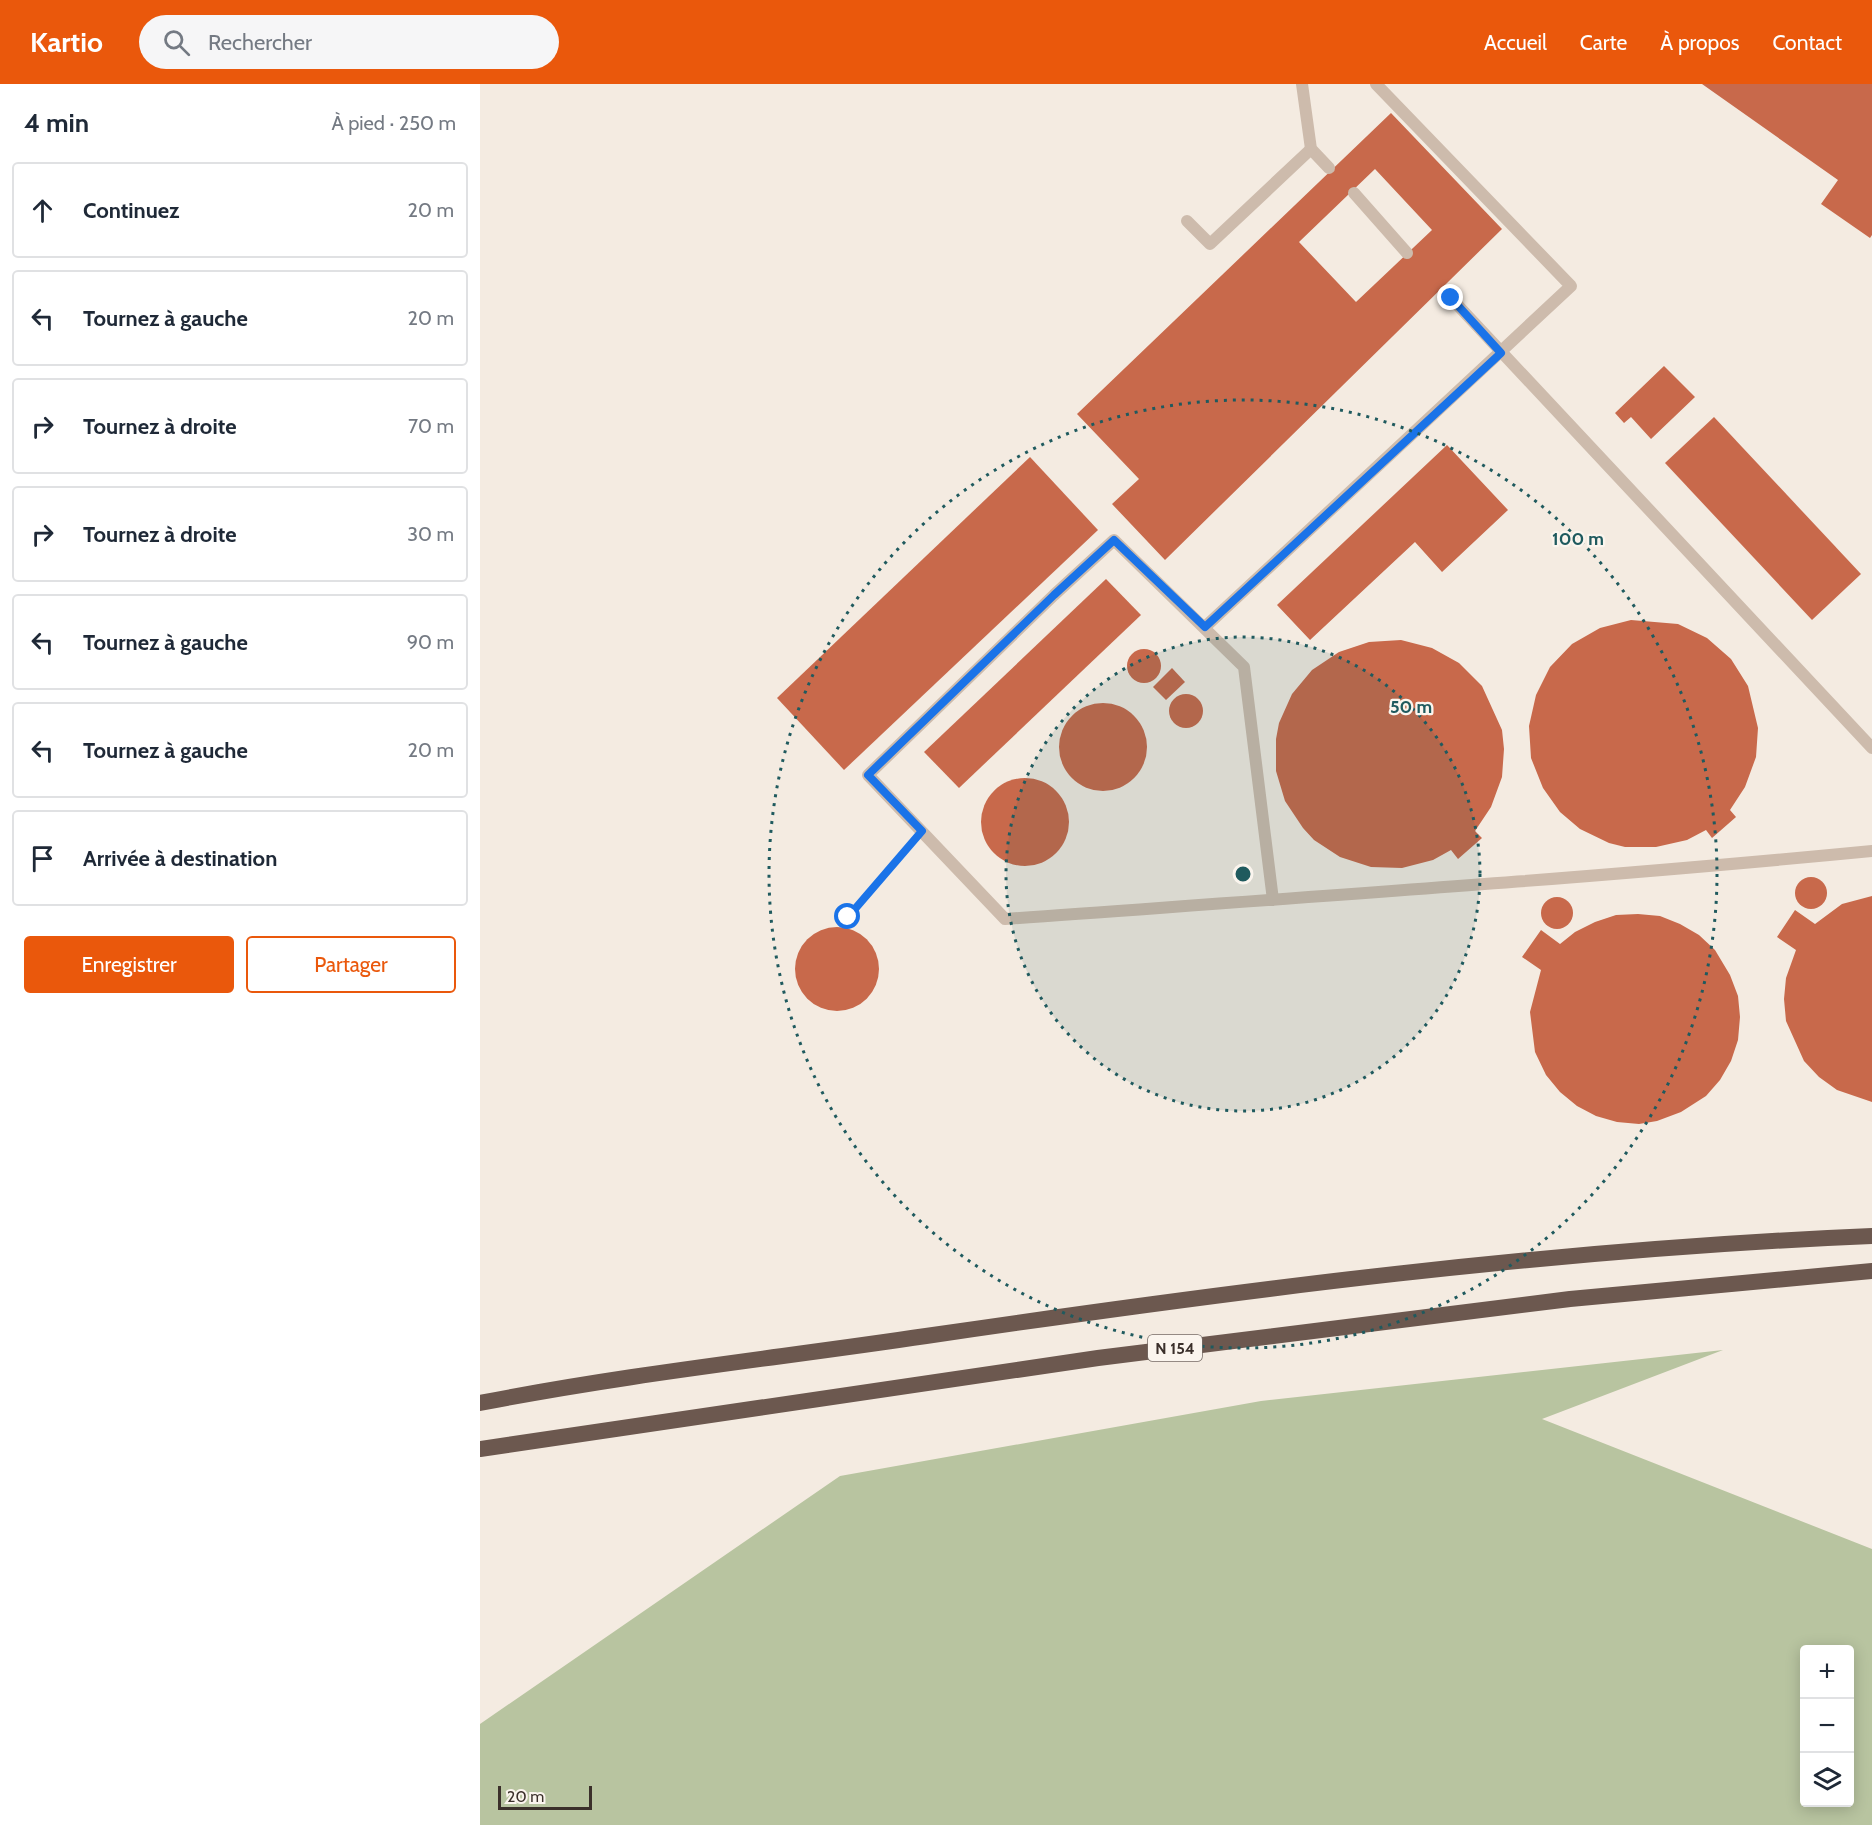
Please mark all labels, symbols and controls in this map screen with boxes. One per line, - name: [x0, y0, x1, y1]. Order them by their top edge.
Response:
- search box: [139, 15, 559, 69]
- text: Kartio: [30, 25, 103, 59]
- icon: search: [160, 26, 193, 59]
- text: Rechercher: [208, 29, 312, 56]
- text: Accueil: [1484, 30, 1547, 55]
- text: Carte: [1580, 30, 1627, 55]
- text: À propos: [1660, 30, 1739, 55]
- text: Contact: [1772, 30, 1842, 55]
- text: 4 min: [24, 107, 89, 139]
- text: À pied · 250 m: [331, 111, 456, 135]
- icon: ahead: [26, 194, 59, 227]
- text: Continuez: [83, 197, 180, 224]
- text: 20 m: [408, 198, 454, 222]
- route end: [1437, 284, 1463, 310]
- icon: left: [26, 302, 59, 335]
- text: Tournez à gauche: [83, 305, 248, 332]
- text: 20 m: [408, 306, 454, 330]
- icon: right: [26, 410, 59, 443]
- text: Tournez à droite: [83, 413, 237, 440]
- text: 70 m: [408, 414, 454, 438]
- icon: right: [26, 518, 59, 551]
- text: Tournez à droite: [83, 521, 237, 548]
- text: 30 m: [407, 522, 454, 546]
- text: 100 m: [1552, 528, 1604, 550]
- icon: left: [26, 626, 59, 659]
- text: Tournez à gauche: [83, 629, 248, 656]
- text: 90 m: [407, 630, 454, 654]
- text: 50 m: [1390, 696, 1432, 718]
- icon: left: [26, 734, 59, 767]
- text: Tournez à gauche: [83, 737, 248, 764]
- text: 20 m: [408, 738, 454, 762]
- icon: arrive: [26, 842, 59, 875]
- text: Arrivée à destination: [83, 845, 277, 872]
- centre of rings: [1233, 864, 1253, 884]
- route start: [834, 903, 860, 929]
- button: Enregistrer: [24, 936, 234, 993]
- button: Partager: [246, 936, 456, 993]
- road number: N 154: [1148, 1335, 1202, 1361]
- map controls: [1800, 1645, 1854, 1807]
- button: +: [1800, 1645, 1854, 1699]
- button: −: [1800, 1699, 1854, 1753]
- button: layers: [1800, 1753, 1854, 1807]
- scale bar: [498, 1783, 592, 1810]
- text: 20 m: [507, 1787, 544, 1806]

